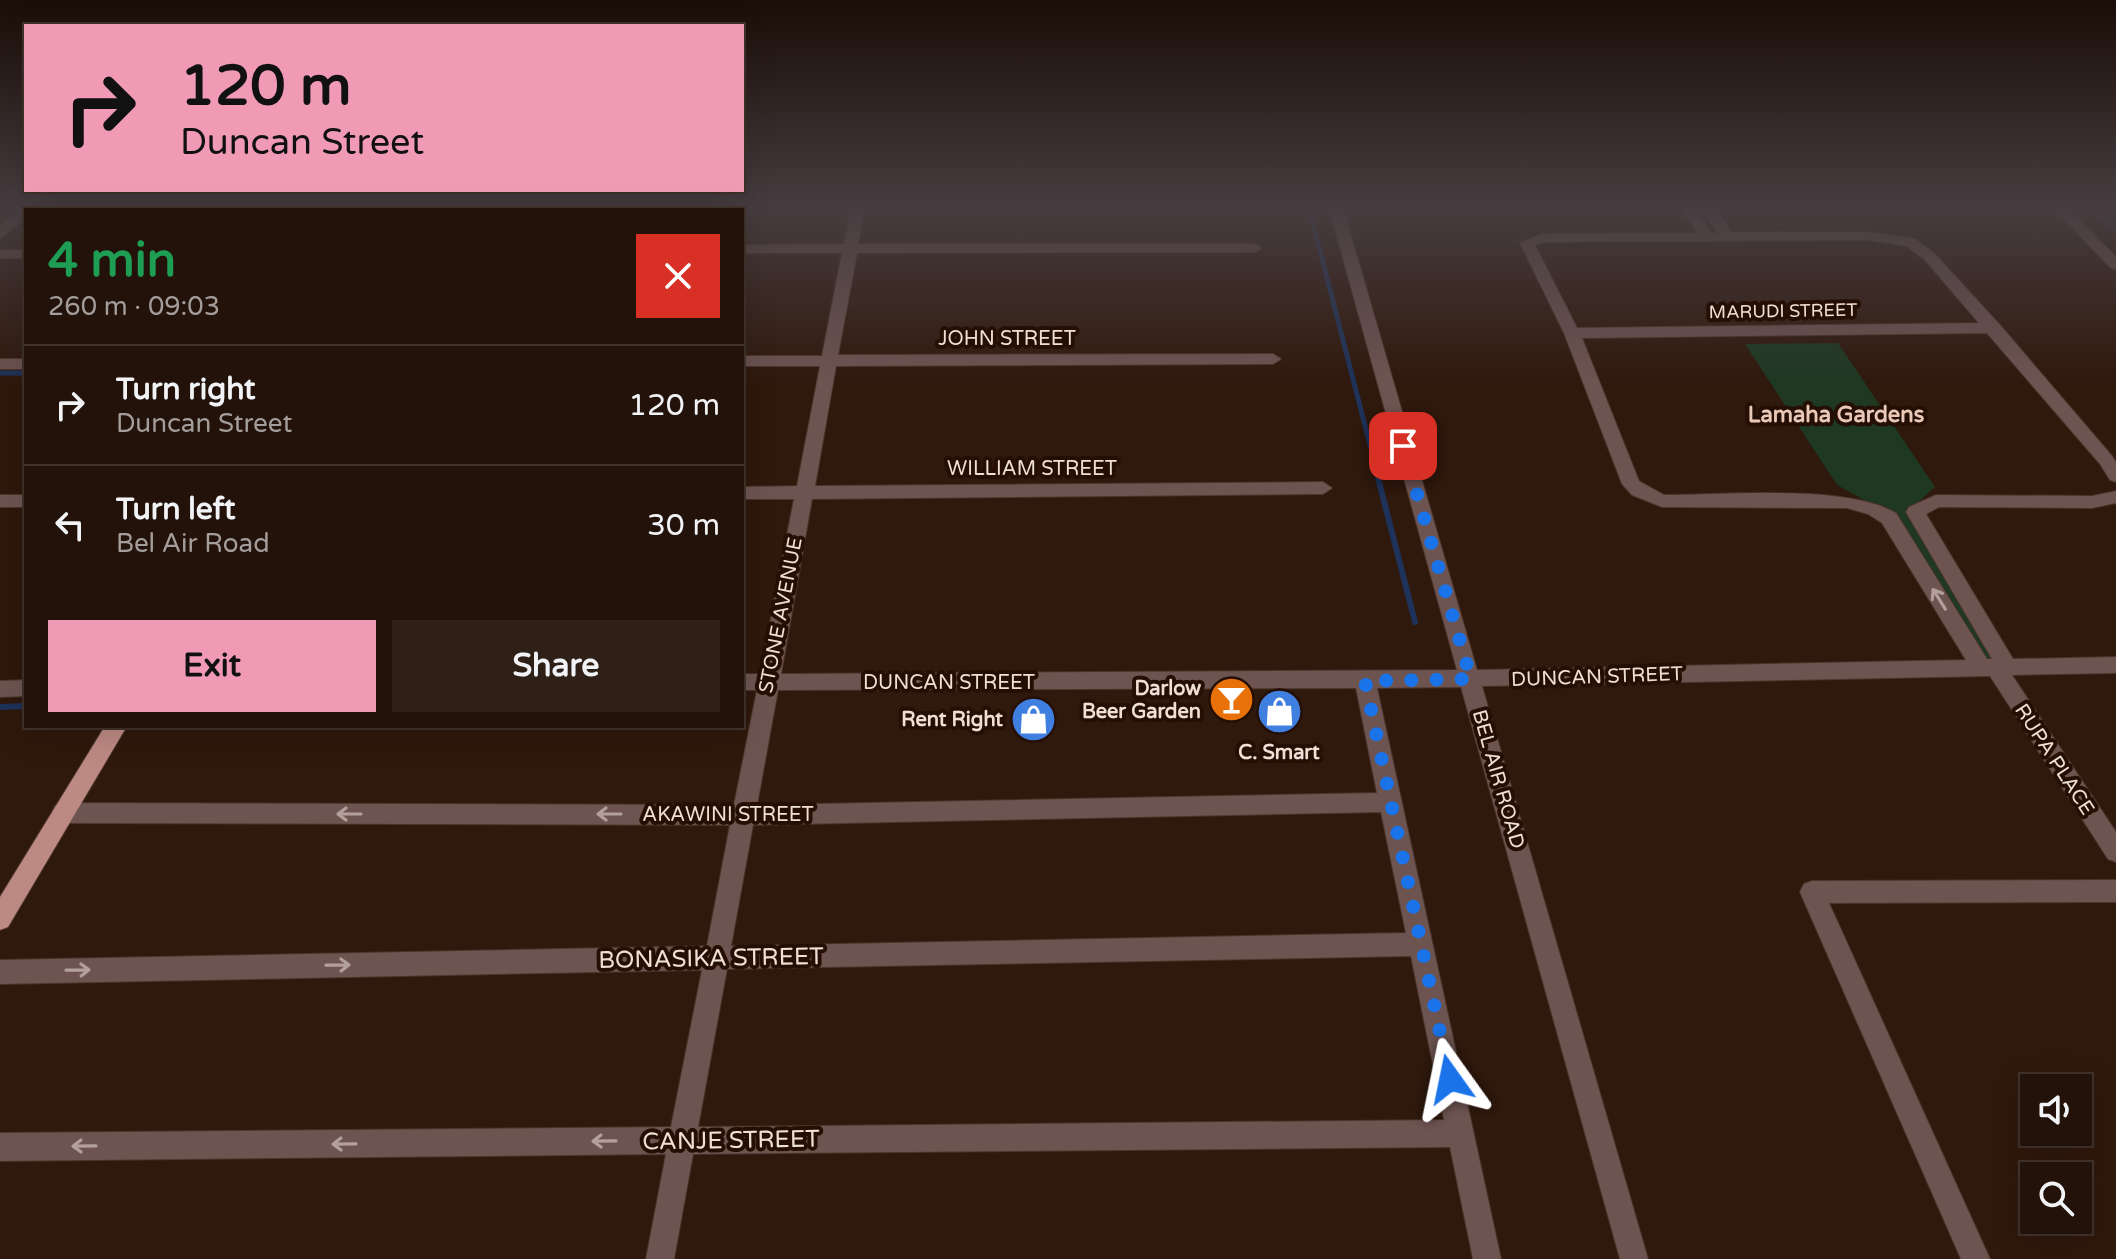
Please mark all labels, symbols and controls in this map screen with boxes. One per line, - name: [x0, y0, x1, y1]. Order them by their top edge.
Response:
- text: 120 m: [180, 53, 351, 120]
- icon: right: [48, 56, 152, 160]
- text: Duncan Street: [180, 121, 424, 164]
- text: 4 min: [48, 232, 176, 290]
- button: close: [636, 234, 720, 318]
- text: 260 m · 09:03: [48, 291, 220, 322]
- street label: MARUDI STREET: [1708, 299, 1858, 323]
- street label: JOHN STREET: [938, 327, 1076, 351]
- text: Turn right: [116, 371, 256, 408]
- icon: right: [48, 383, 92, 427]
- text: 120 m: [628, 387, 720, 424]
- district label: Lamaha Gardens: [1748, 402, 1925, 428]
- text: Duncan Street: [116, 408, 292, 439]
- pin: [1369, 412, 1437, 480]
- icon: arrive: [1381, 424, 1425, 468]
- street label: WILLIAM STREET: [947, 457, 1117, 481]
- text: Turn left: [116, 491, 235, 528]
- icon: left: [48, 503, 92, 547]
- text: 30 m: [647, 507, 720, 544]
- text: Bel Air Road: [116, 528, 270, 559]
- street label: STONE AVENUE: [754, 535, 808, 695]
- one-way arrow: [1931, 588, 1947, 611]
- button: Exit: [48, 620, 376, 712]
- button: Share: [392, 620, 720, 712]
- street label: DUNCAN STREET: [1511, 662, 1683, 692]
- street label: DUNCAN STREET: [863, 671, 1035, 695]
- bar icon: Darlow Beer Garden: [1208, 676, 1256, 724]
- place label: Darlow Beer Garden: [1082, 677, 1201, 724]
- shop icon: C. Smart: [1255, 688, 1303, 736]
- shop icon: Rent Right: [1010, 695, 1058, 743]
- street label: RUPA PLACE: [2009, 699, 2099, 820]
- street label: BEL AIR ROAD: [1467, 707, 1529, 852]
- place label: Rent Right: [901, 708, 1003, 732]
- place label: C. Smart: [1238, 741, 1320, 765]
- street label: AKAWINI STREET: [642, 803, 814, 827]
- one-way arrow: [336, 806, 363, 821]
- one-way arrow: [596, 806, 623, 822]
- street label: BONASIKA STREET: [598, 942, 824, 975]
- one-way arrow: [324, 958, 351, 973]
- one-way arrow: [64, 963, 91, 978]
- position arrow: [1408, 1037, 1492, 1121]
- map controls: [2020, 1074, 2092, 1234]
- button: sound: [2020, 1074, 2092, 1146]
- street label: CANJE STREET: [642, 1124, 820, 1157]
- one-way arrow: [591, 1134, 618, 1149]
- one-way arrow: [331, 1136, 358, 1152]
- one-way arrow: [71, 1138, 98, 1154]
- button: search: [2020, 1162, 2092, 1234]

